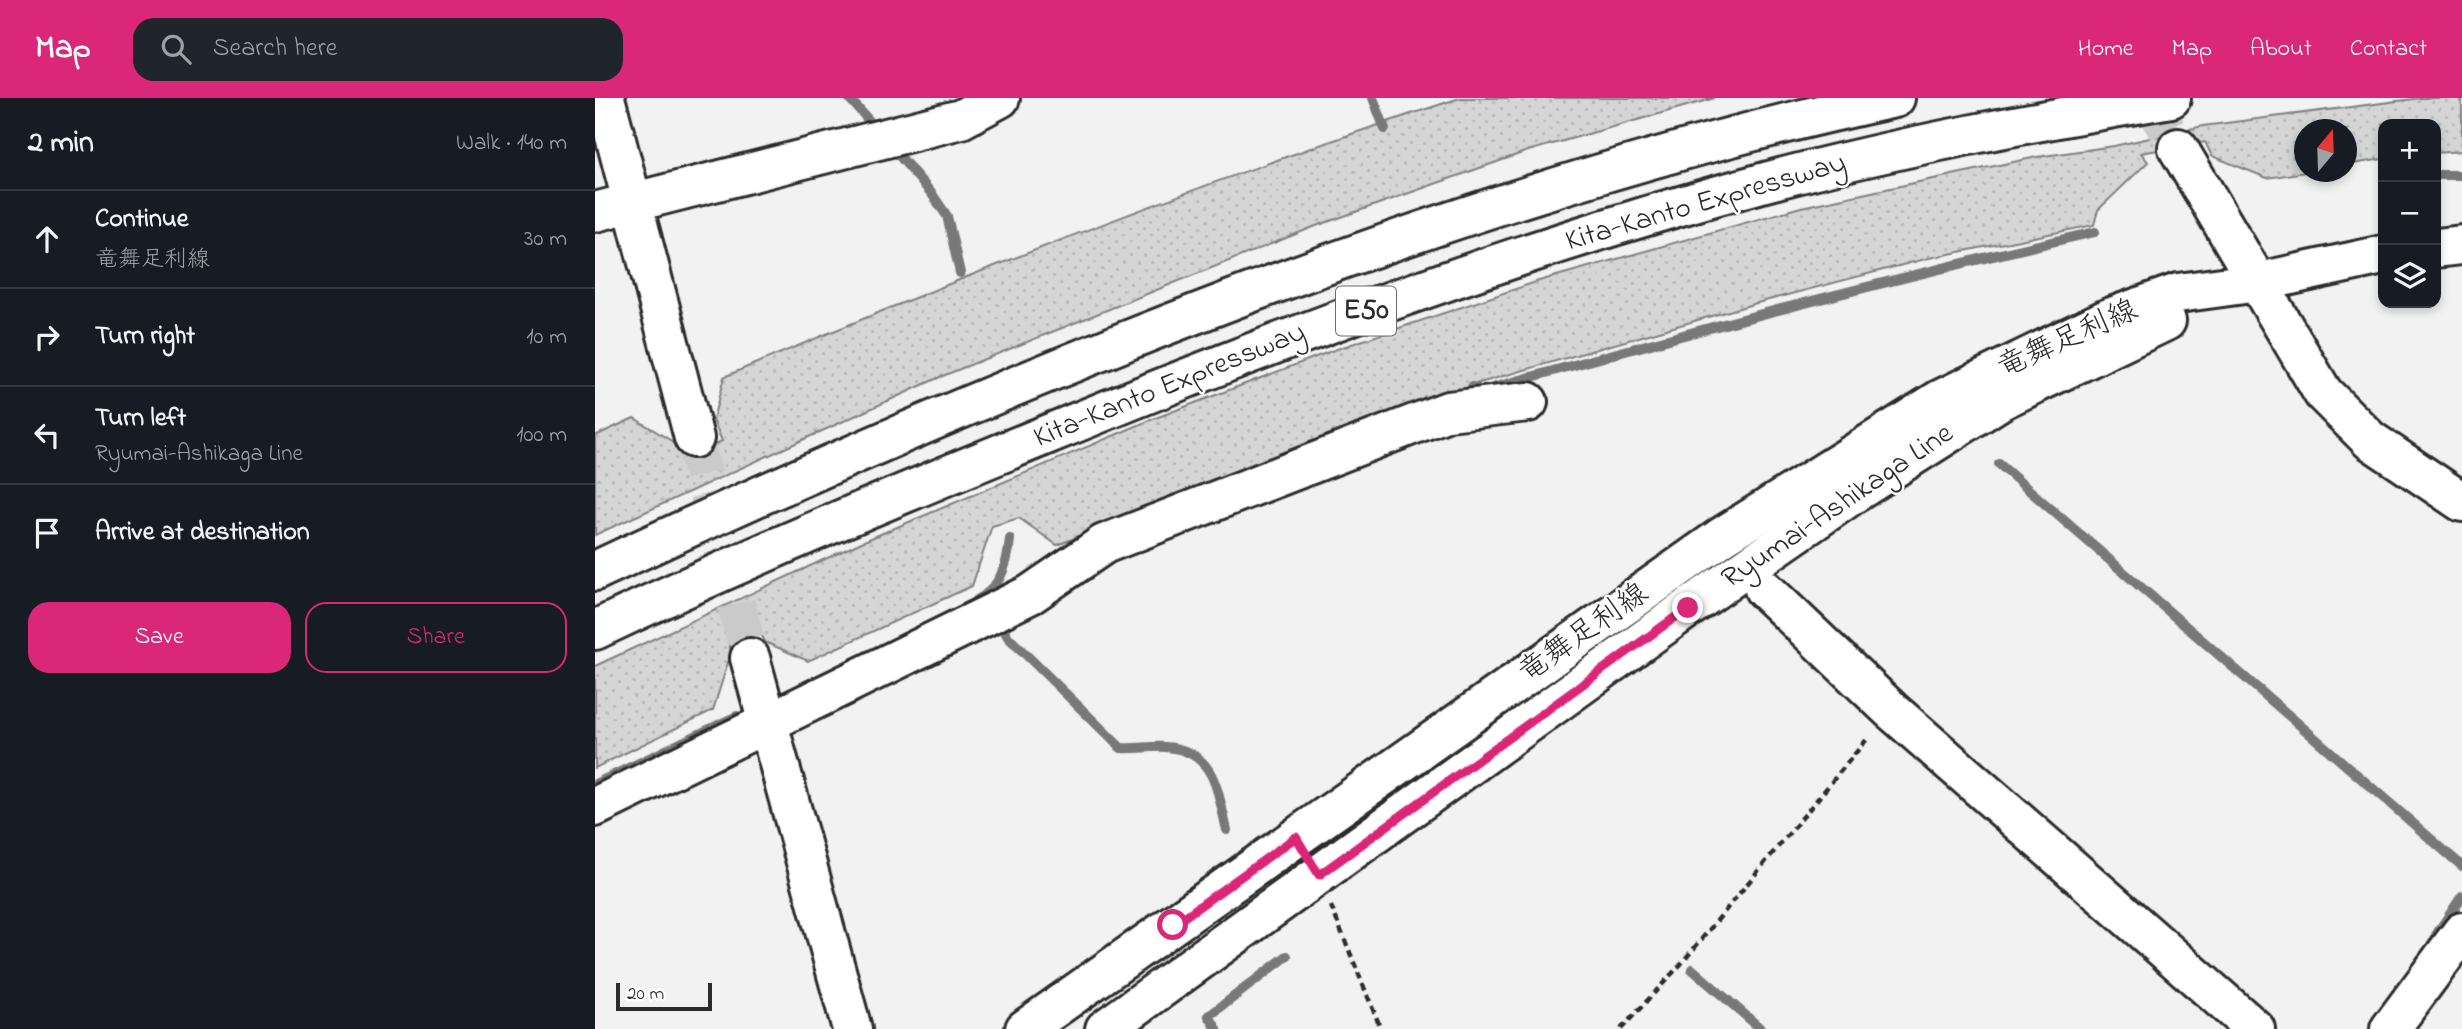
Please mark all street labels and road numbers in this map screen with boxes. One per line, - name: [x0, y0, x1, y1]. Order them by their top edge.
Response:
- street label: Kita-Kanto Expressway: [1561, 142, 1851, 264]
- road number: E50: [1336, 286, 1396, 336]
- street label: 竜舞足利線: [1991, 289, 2145, 391]
- street label: Kita-Kanto Expressway: [1027, 311, 1313, 461]
- street label: Ryumai-Ashikaga Line: [1713, 413, 1963, 601]
- street label: 竜舞足利線: [1510, 573, 1658, 695]

